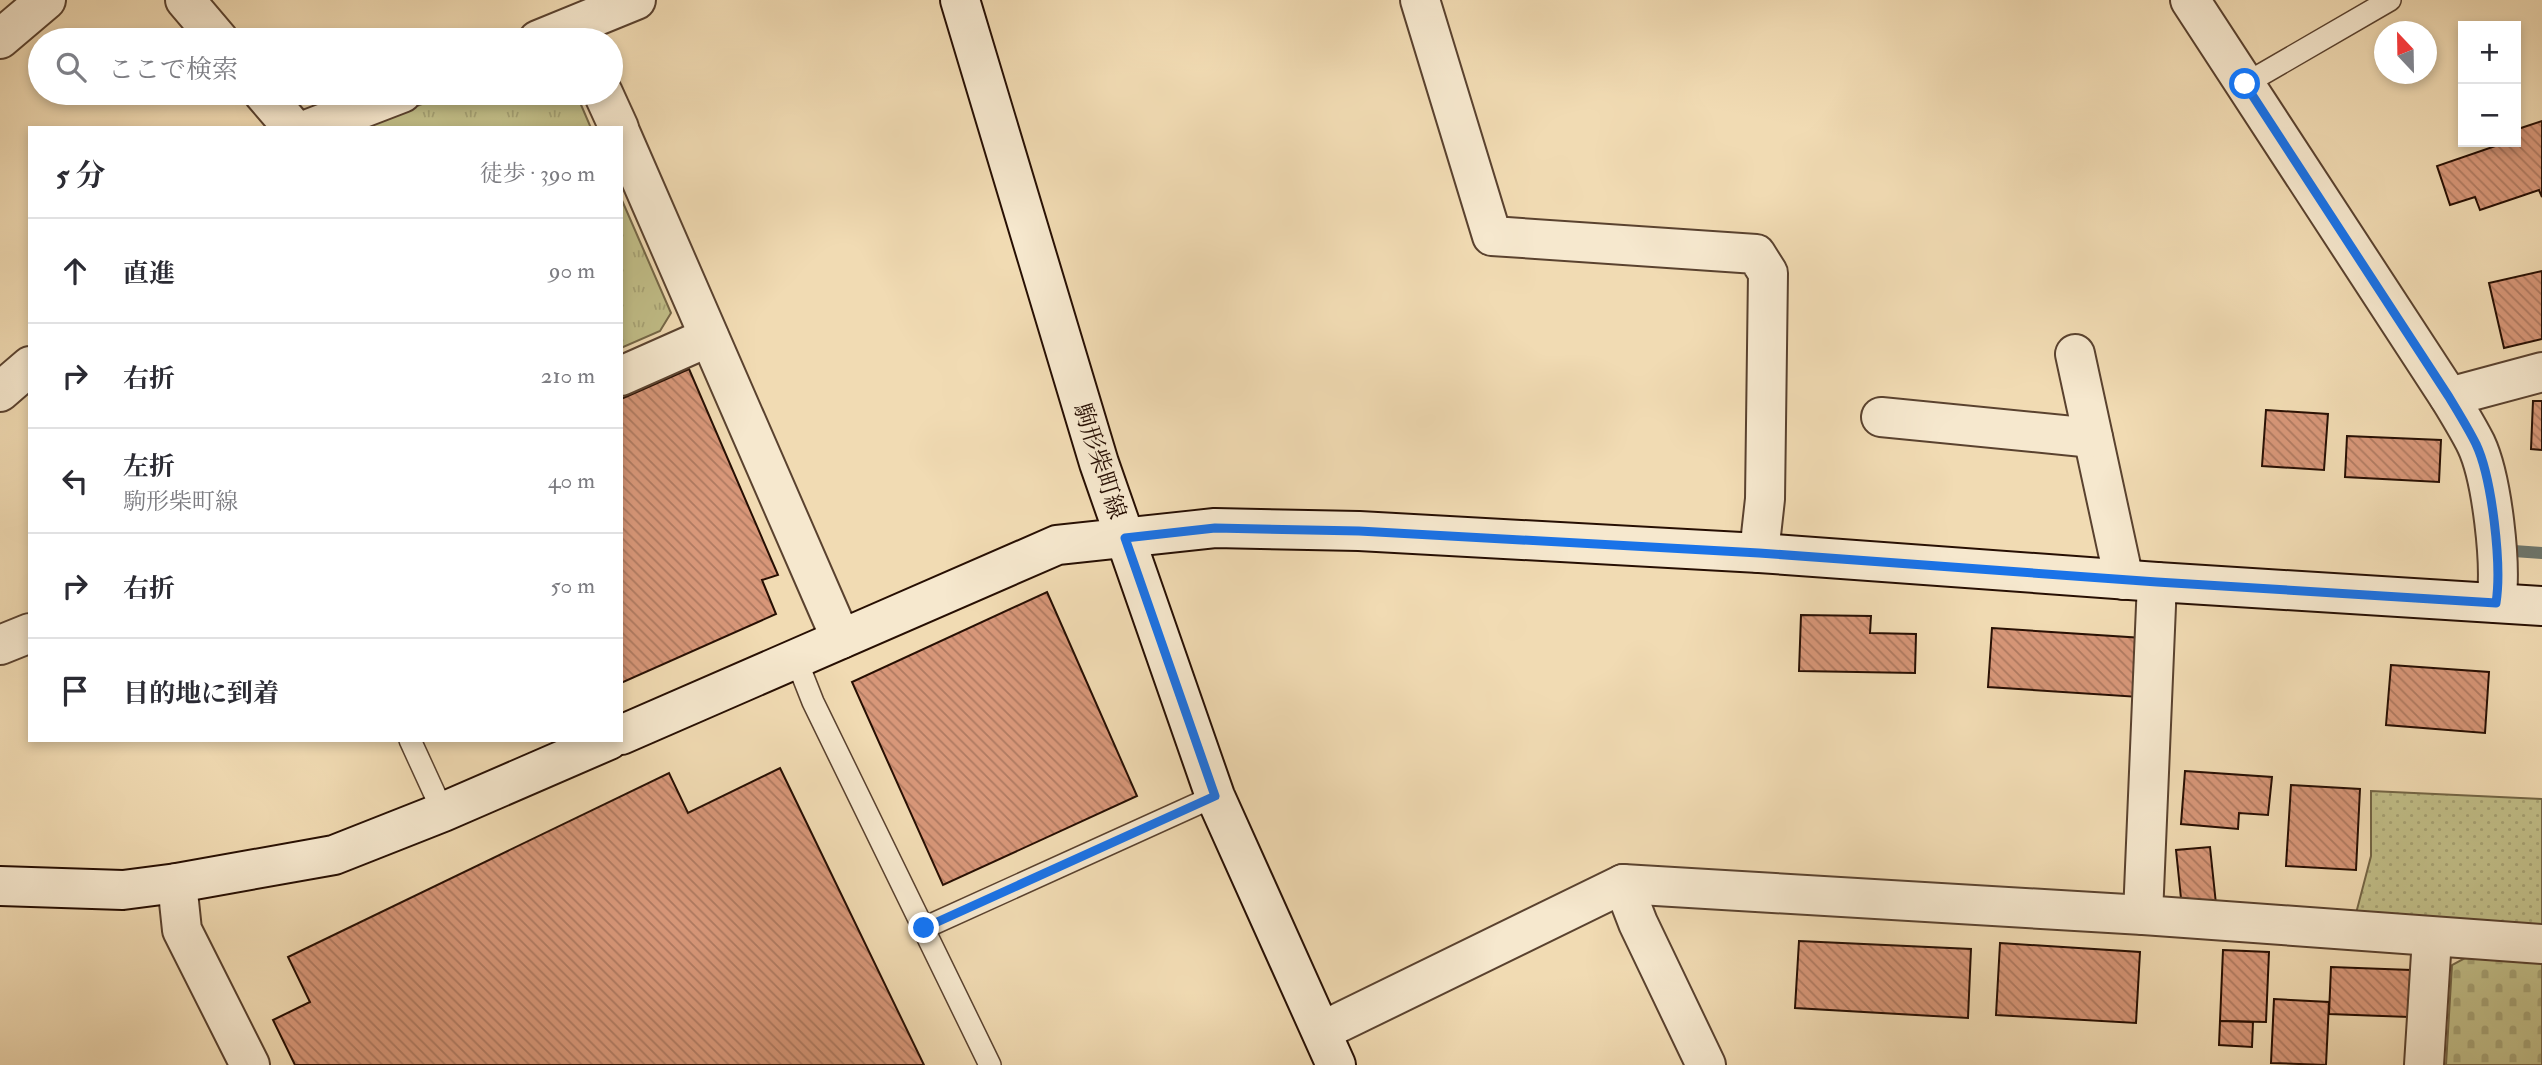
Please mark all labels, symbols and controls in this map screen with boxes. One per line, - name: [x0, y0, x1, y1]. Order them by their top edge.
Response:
- north arrow: [2374, 21, 2437, 84]
- map controls: [2458, 21, 2521, 147]
- button: +: [2458, 21, 2521, 84]
- search box: [28, 28, 623, 105]
- icon: search: [52, 48, 90, 86]
- text: ここで検索: [108, 54, 238, 86]
- route start: [2229, 68, 2260, 99]
- button: −: [2458, 84, 2521, 147]
- text: 5 分: [56, 157, 106, 194]
- text: 徒歩 · 390 m: [480, 159, 595, 188]
- icon: ahead: [56, 252, 94, 290]
- text: 90 m: [549, 256, 595, 285]
- text: 直進: [123, 258, 175, 290]
- icon: right: [56, 357, 94, 395]
- text: 210 m: [541, 361, 595, 390]
- text: 右折: [123, 363, 175, 395]
- street label: 駒形柴町線: [1066, 399, 1133, 523]
- text: 左折: [123, 451, 175, 483]
- icon: left: [56, 462, 94, 500]
- text: 40 m: [548, 466, 595, 495]
- text: 駒形柴町線: [123, 487, 238, 516]
- icon: right: [56, 567, 94, 605]
- text: 50 m: [551, 571, 595, 600]
- text: 右折: [123, 573, 175, 605]
- icon: arrive: [56, 672, 94, 710]
- text: 目的地に到着: [123, 678, 279, 710]
- route end: [908, 912, 939, 943]

